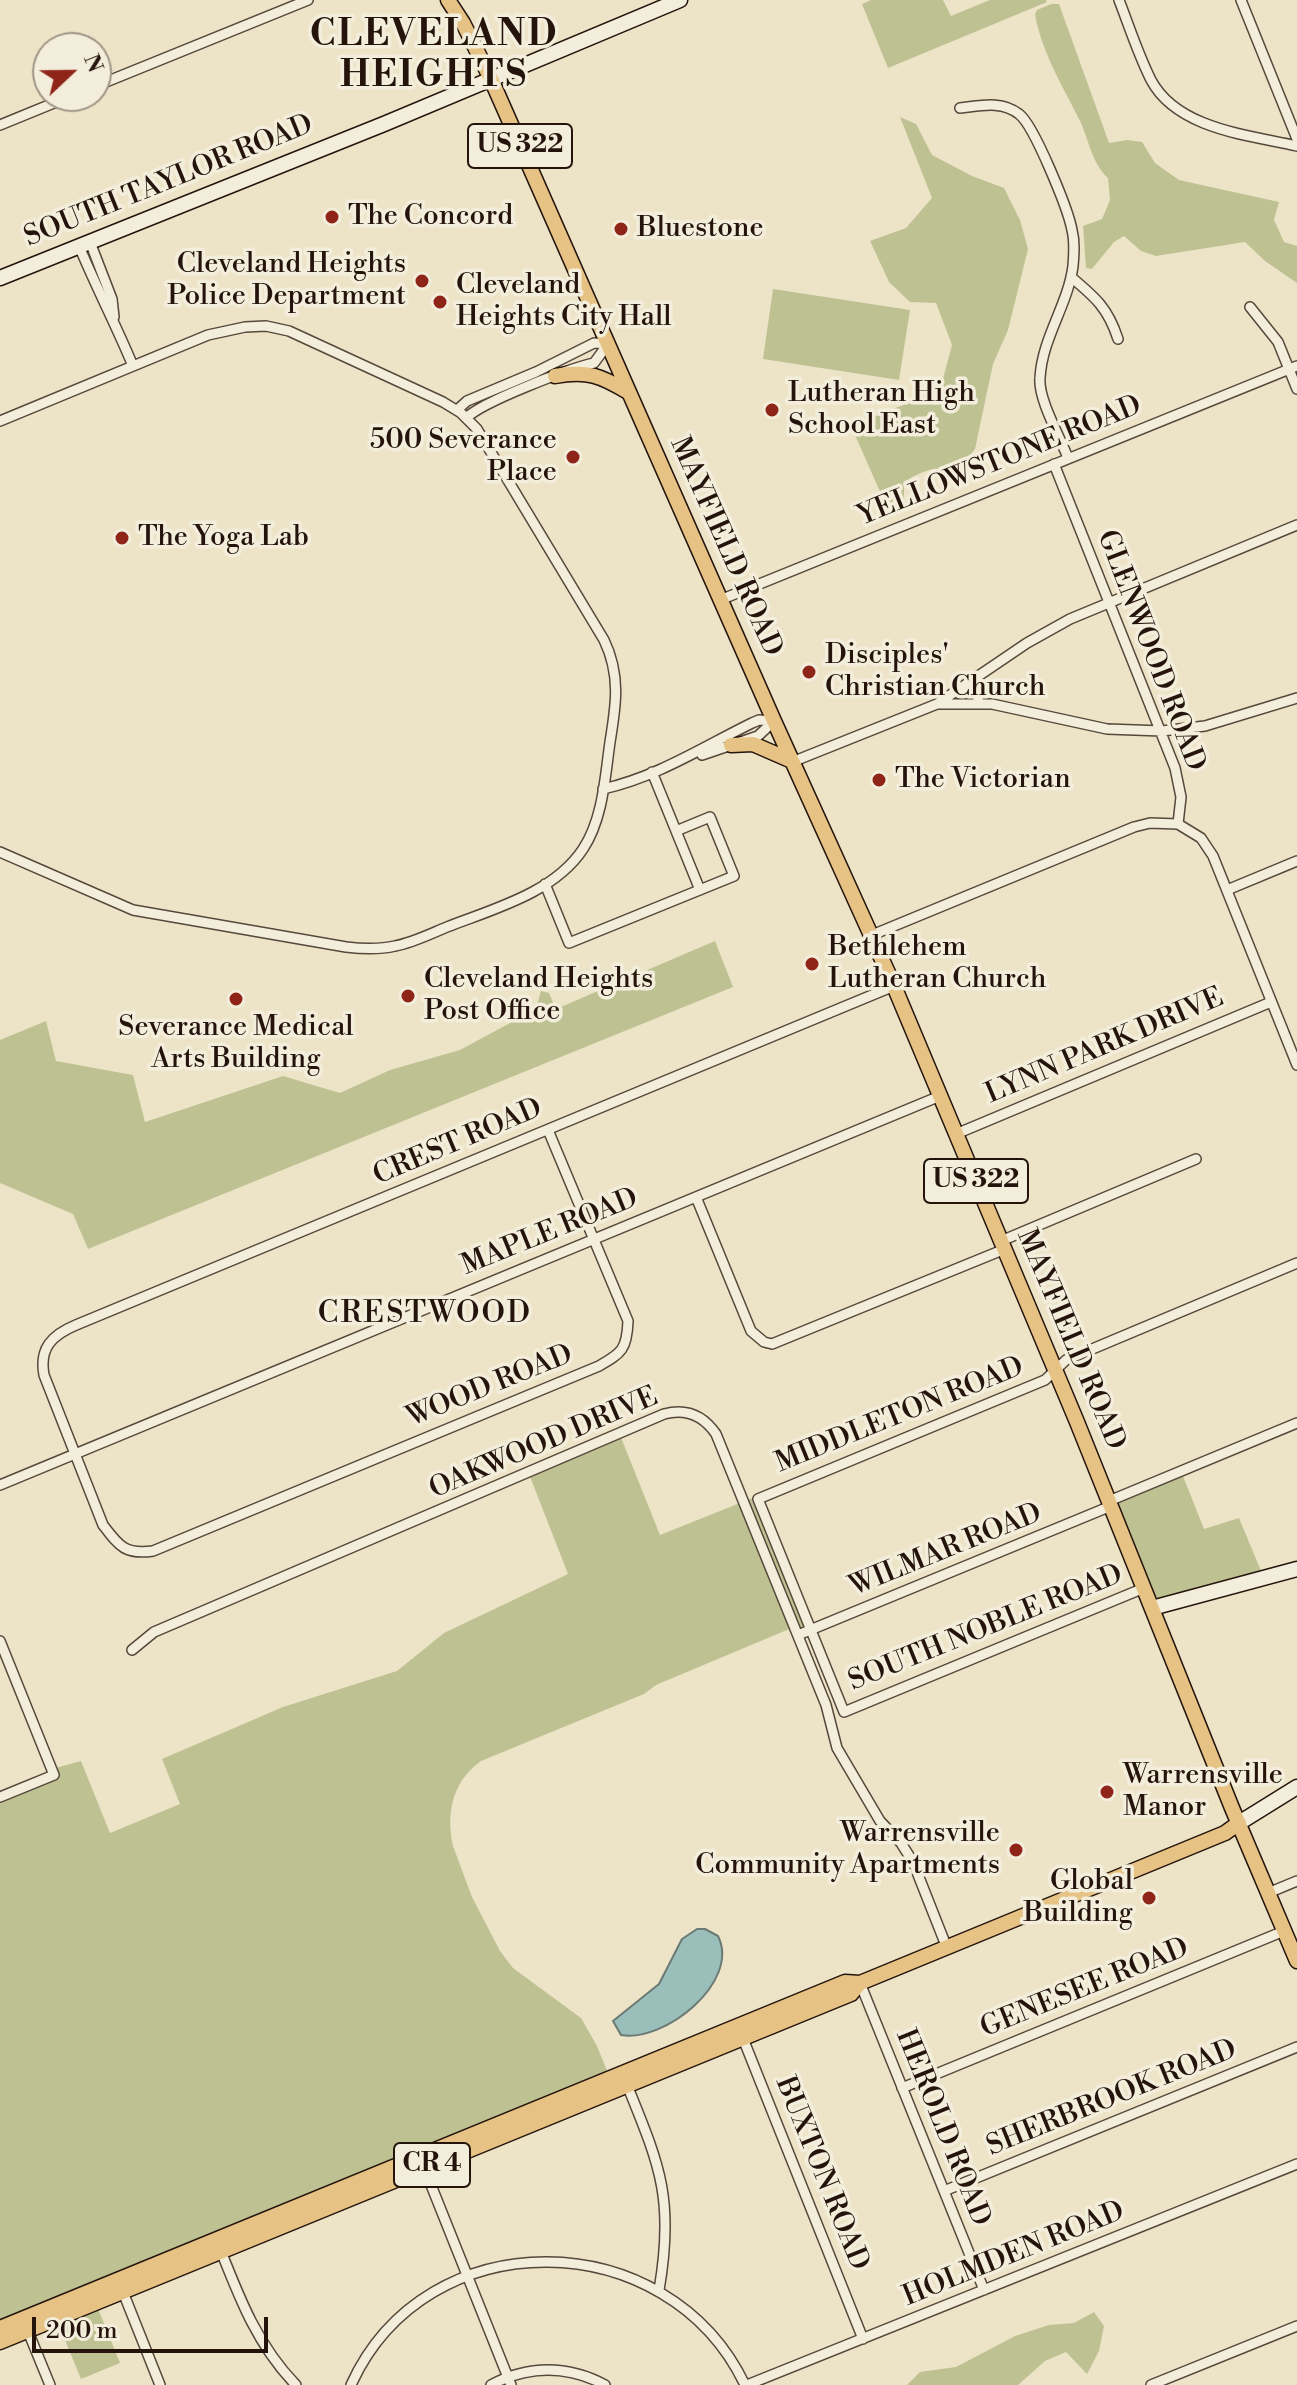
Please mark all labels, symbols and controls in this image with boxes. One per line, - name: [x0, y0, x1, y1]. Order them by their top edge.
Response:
- district label: CLEVELAND HEIGHTS: [310, 14, 558, 99]
- north arrow: [32, 32, 112, 112]
- text: N: [77, 50, 109, 77]
- street label: SOUTH TAYLOR ROAD: [20, 109, 318, 255]
- road number: US 322: [468, 124, 572, 168]
- place label: The Concord: [348, 200, 513, 234]
- marker: The Concord: [323, 208, 341, 226]
- place label: Bluestone: [637, 212, 764, 246]
- marker: Bluestone: [612, 220, 630, 238]
- place label: Cleveland Heights Police Department: [167, 248, 406, 314]
- place label: Cleveland Heights City Hall: [456, 269, 672, 335]
- marker: Cleveland Heights Police Department: [413, 272, 431, 290]
- marker: Cleveland Heights City Hall: [431, 293, 449, 311]
- place label: Lutheran High School East: [788, 377, 975, 443]
- street label: YELLOWSTONE ROAD: [853, 390, 1147, 534]
- marker: Lutheran High School East: [763, 401, 781, 419]
- place label: 500 Severance Place: [370, 424, 557, 490]
- street label: MAYFIELD ROAD: [662, 432, 788, 662]
- marker: 500 Severance Place: [564, 448, 582, 466]
- place label: The Yoga Lab: [138, 521, 309, 555]
- street label: GLENWOOD ROAD: [1089, 526, 1211, 776]
- marker: The Yoga Lab: [113, 529, 131, 547]
- place label: Disciples' Christian Church: [825, 639, 1045, 705]
- marker: Disciples' Christian Church: [800, 663, 818, 681]
- place label: The Victorian: [895, 763, 1071, 797]
- marker: The Victorian: [870, 771, 888, 789]
- place label: Bethlehem Lutheran Church: [828, 931, 1046, 997]
- marker: Bethlehem Lutheran Church: [803, 955, 821, 973]
- place label: Cleveland Heights Post Office: [424, 963, 653, 1029]
- street label: LYNN PARK DRIVE: [981, 982, 1229, 1112]
- marker: Cleveland Heights Post Office: [399, 987, 417, 1005]
- marker: Severance Medical Arts Building: [227, 990, 245, 1008]
- place label: Severance Medical Arts Building: [118, 1011, 354, 1077]
- street label: CREST ROAD: [369, 1092, 547, 1194]
- road number: US 322: [924, 1159, 1028, 1203]
- street label: MAPLE ROAD: [457, 1182, 643, 1284]
- street label: MAYFIELD ROAD: [1008, 1225, 1132, 1455]
- district label: CRESTWOOD: [318, 1297, 532, 1333]
- street label: WOOD ROAD: [402, 1338, 578, 1436]
- street label: MIDDLETON ROAD: [771, 1351, 1029, 1481]
- street label: OAKWOOD DRIVE: [425, 1381, 663, 1507]
- street label: WILMAR ROAD: [845, 1497, 1047, 1605]
- street label: SOUTH NOBLE ROAD: [844, 1559, 1128, 1699]
- place label: Warrensville Manor: [1123, 1759, 1283, 1825]
- marker: Warrensville Manor: [1098, 1783, 1116, 1801]
- place label: Warrensville Community Apartments: [695, 1817, 1000, 1883]
- marker: Warrensville Community Apartments: [1007, 1841, 1025, 1859]
- place label: Global Building: [1023, 1865, 1133, 1931]
- marker: Global Building: [1140, 1889, 1158, 1907]
- street label: GENESEE ROAD: [976, 1932, 1194, 2046]
- street label: HEROLD ROAD: [887, 2025, 997, 2231]
- street label: SHERBROOK ROAD: [982, 2034, 1242, 2164]
- street label: BUXTON ROAD: [767, 2072, 875, 2276]
- road number: CR 4: [394, 2143, 470, 2187]
- street label: HOLMDEN ROAD: [898, 2195, 1130, 2315]
- scale bar: [36, 2301, 272, 2351]
- text: 200 m: [46, 2316, 117, 2346]

